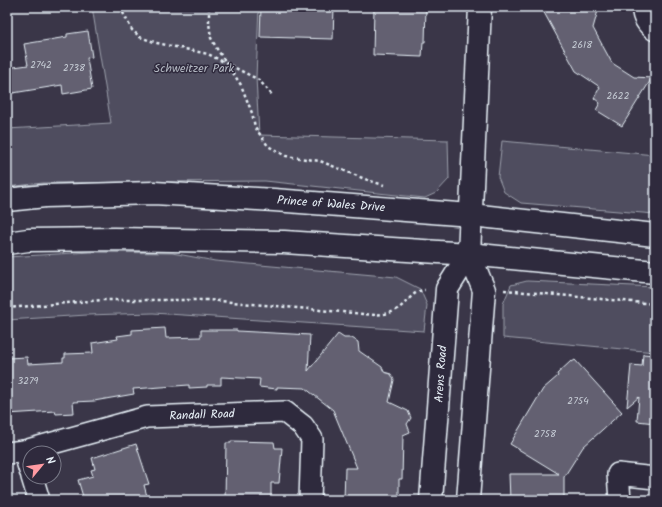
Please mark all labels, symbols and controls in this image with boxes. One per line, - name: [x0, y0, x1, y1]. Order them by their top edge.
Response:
- house number: 2618: [572, 37, 593, 53]
- house number: 2742: [30, 57, 52, 73]
- park label: Schweitzer Park: [154, 59, 235, 78]
- house number: 2738: [63, 60, 86, 76]
- house number: 2622: [607, 88, 630, 104]
- street label: Prince of Wales Drive: [276, 191, 386, 217]
- street label: Arens Road: [430, 344, 453, 403]
- house number: 3279: [17, 373, 39, 389]
- house number: 2754: [567, 393, 589, 409]
- street label: Randall Road: [169, 404, 236, 426]
- house number: 2758: [534, 426, 557, 442]
- north arrow: [22, 445, 62, 485]
- text: N: [40, 453, 59, 468]

